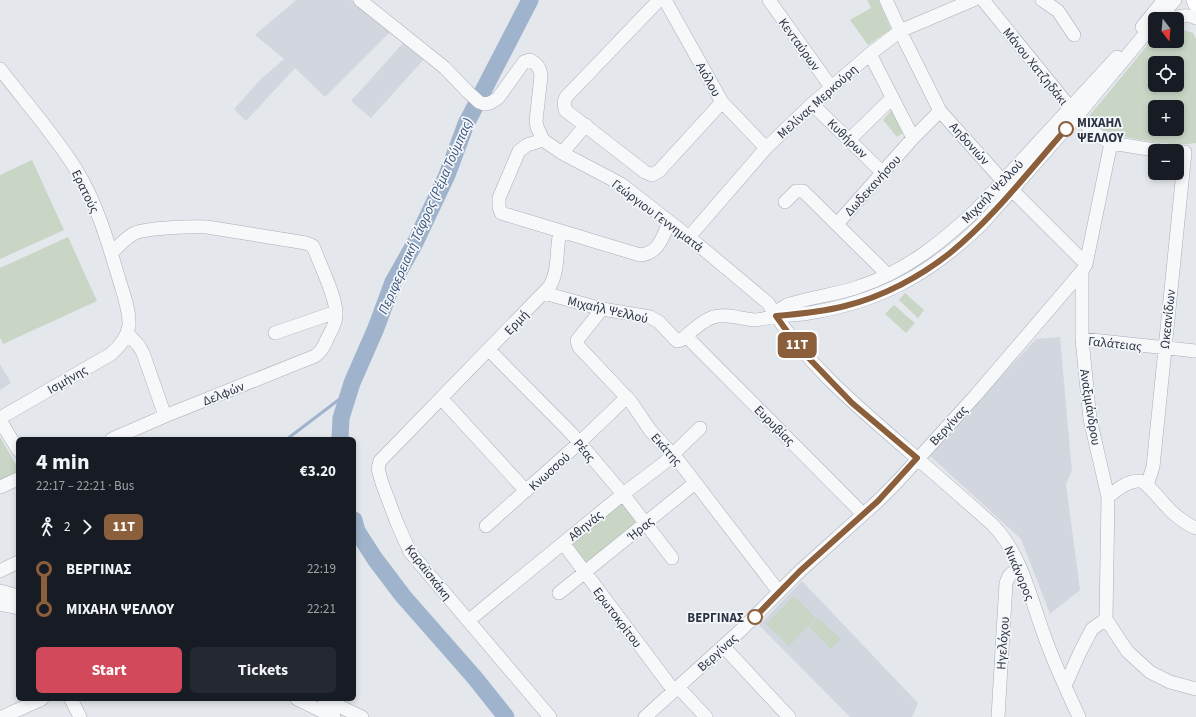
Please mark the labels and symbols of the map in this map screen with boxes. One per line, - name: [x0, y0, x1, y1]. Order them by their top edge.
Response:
- north arrow: [1148, 12, 1184, 48]
- street label: Κενταύρων: [774, 15, 824, 75]
- street label: Μάνου Χατζηδάκι: [998, 24, 1072, 110]
- street label: Αιόλου: [691, 59, 725, 100]
- street label: Μελίνας Μερκούρη: [773, 61, 862, 143]
- place label: ΜΙΧΑΗΛ ΨΕΛΛΟΥ: [1077, 114, 1124, 147]
- water label: Περιφερειακή Τάφρος (Ρέμα Τούμπας): [373, 115, 478, 318]
- street label: Κυθήρων: [823, 115, 872, 163]
- street label: Αηδονιών: [945, 118, 993, 169]
- marker: ΜΙΧΑΗΛ ΨΕΛΛΟΥ: [1058, 121, 1074, 137]
- street label: Δωδεκανήσου: [840, 151, 905, 220]
- street label: Μιχαήλ Ψελλού: [958, 156, 1028, 228]
- street label: Ερατούς: [67, 167, 103, 216]
- street label: Γεώργιου Γεννηματά: [608, 175, 708, 257]
- street label: Ωκεανίδων: [1156, 289, 1180, 350]
- street label: Μιχαήλ Ψελλού: [566, 292, 650, 328]
- street label: Ερμή: [500, 306, 533, 339]
- line badge: 11Τ: [774, 332, 820, 358]
- street label: Γαλάτειας: [1087, 332, 1143, 356]
- street label: Ισμήνης: [44, 361, 91, 399]
- street label: Αναξιμάνδρου: [1075, 368, 1105, 447]
- street label: Δελφών: [200, 377, 247, 410]
- street label: Ευρυβίας: [750, 401, 799, 450]
- street label: Βεργίνας: [925, 401, 972, 450]
- street label: Εκάτης: [647, 429, 686, 470]
- street label: Ρέας: [569, 435, 600, 467]
- street label: Κνωσσού: [525, 448, 574, 495]
- street label: Αθηνάς: [564, 506, 607, 545]
- street label: Ήρας: [623, 512, 658, 546]
- street label: Καραϊσκάκη: [401, 541, 456, 604]
- street label: Νικάνορος: [999, 543, 1039, 604]
- street label: Ερωτοκρίτου: [588, 584, 646, 652]
- place label: ΒΕΡΓΙΝΑΣ: [687, 609, 744, 627]
- marker: ΒΕΡΓΙΝΑΣ: [747, 609, 763, 625]
- street label: Ηγελόχου: [992, 616, 1014, 670]
- street label: Βεργίνας: [693, 629, 742, 676]

